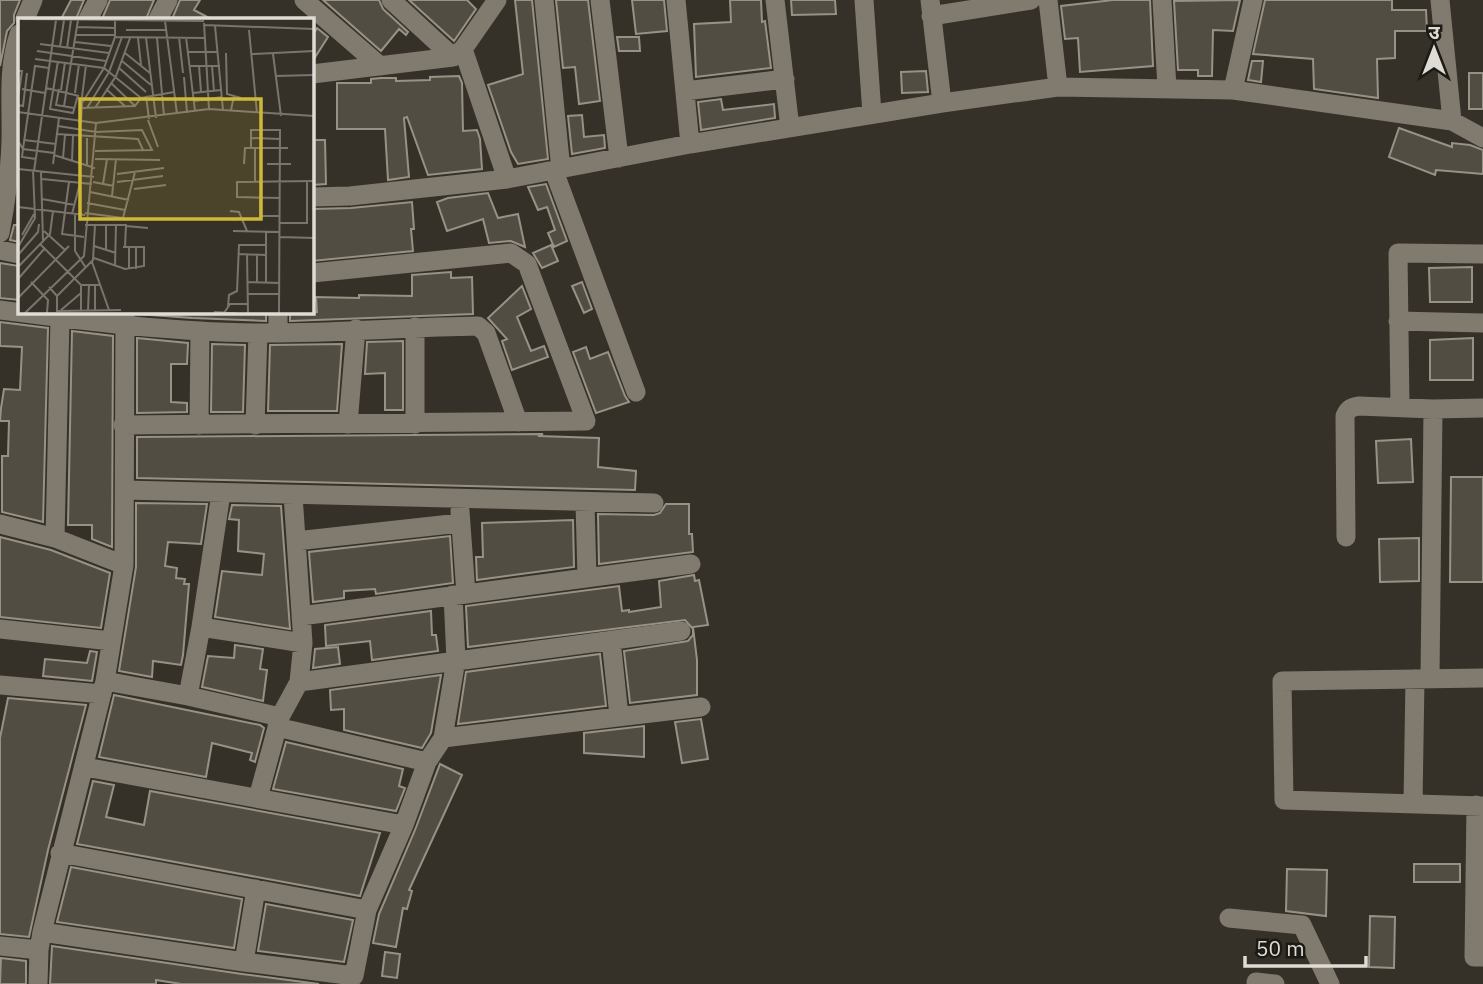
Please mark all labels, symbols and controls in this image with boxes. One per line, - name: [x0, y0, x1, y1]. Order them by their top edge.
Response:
- north arrow: [1399, 14, 1469, 84]
- inset map: [18, 18, 313, 313]
- text: उ: [1428, 20, 1440, 44]
- scale bar: [1245, 925, 1366, 969]
- text: 50 m: [1256, 934, 1305, 962]

